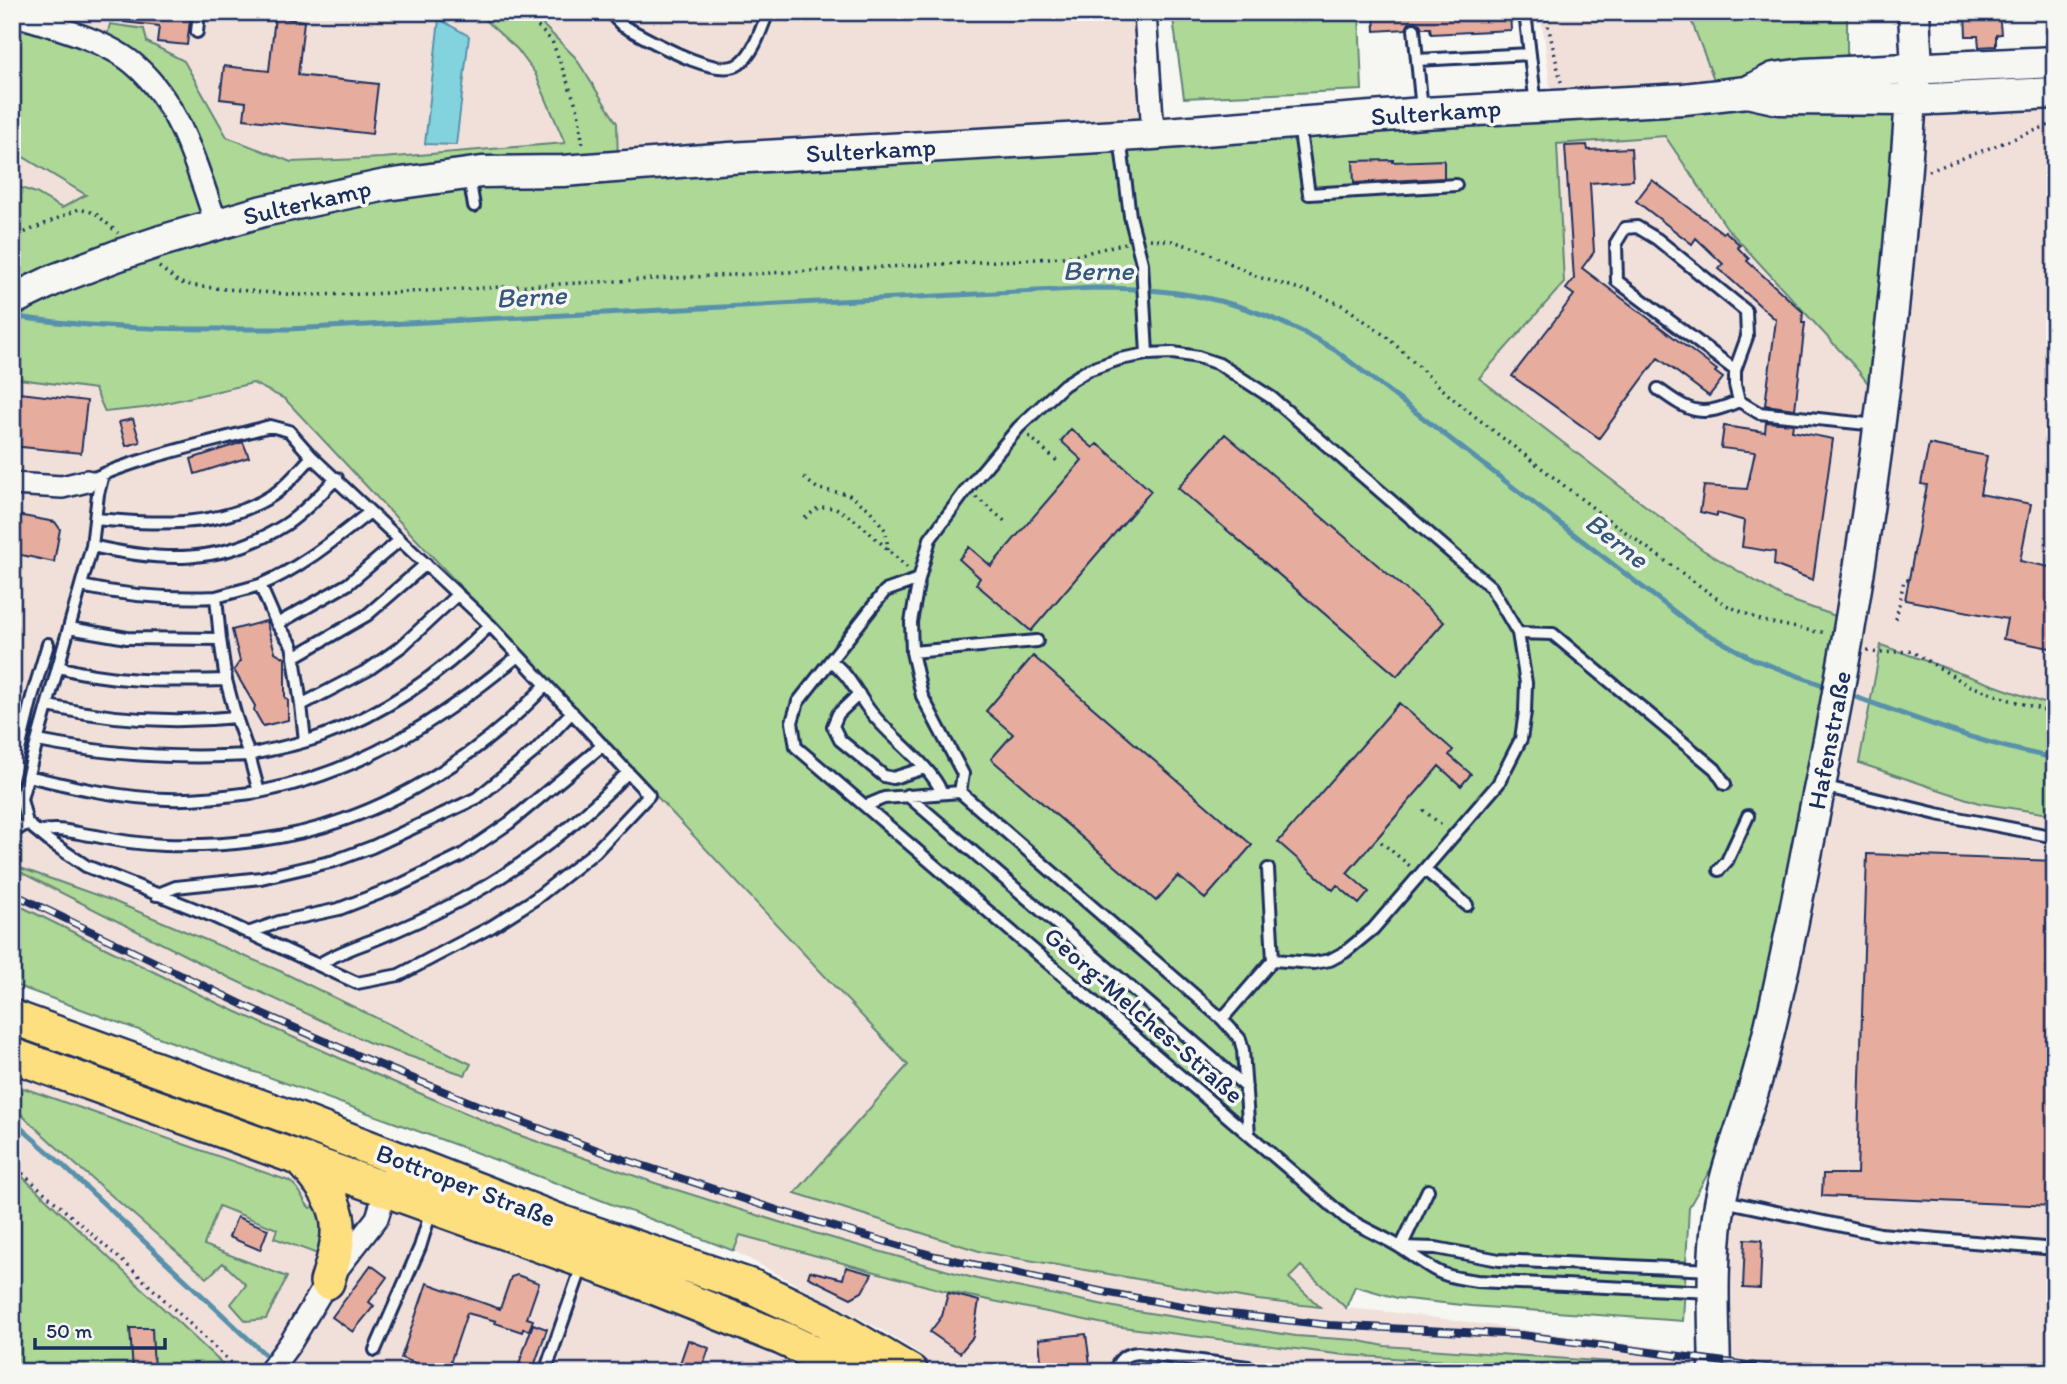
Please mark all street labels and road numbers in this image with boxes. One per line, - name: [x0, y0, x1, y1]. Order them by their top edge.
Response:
- street label: Sulterkamp: [1370, 91, 1502, 133]
- street label: Sulterkamp: [805, 131, 937, 169]
- street label: Sulterkamp: [240, 172, 374, 232]
- street label: Hafenstraße: [1800, 668, 1858, 812]
- street label: Georg-Melches-Straße: [1038, 920, 1250, 1110]
- street label: Bottroper Straße: [372, 1136, 560, 1234]

